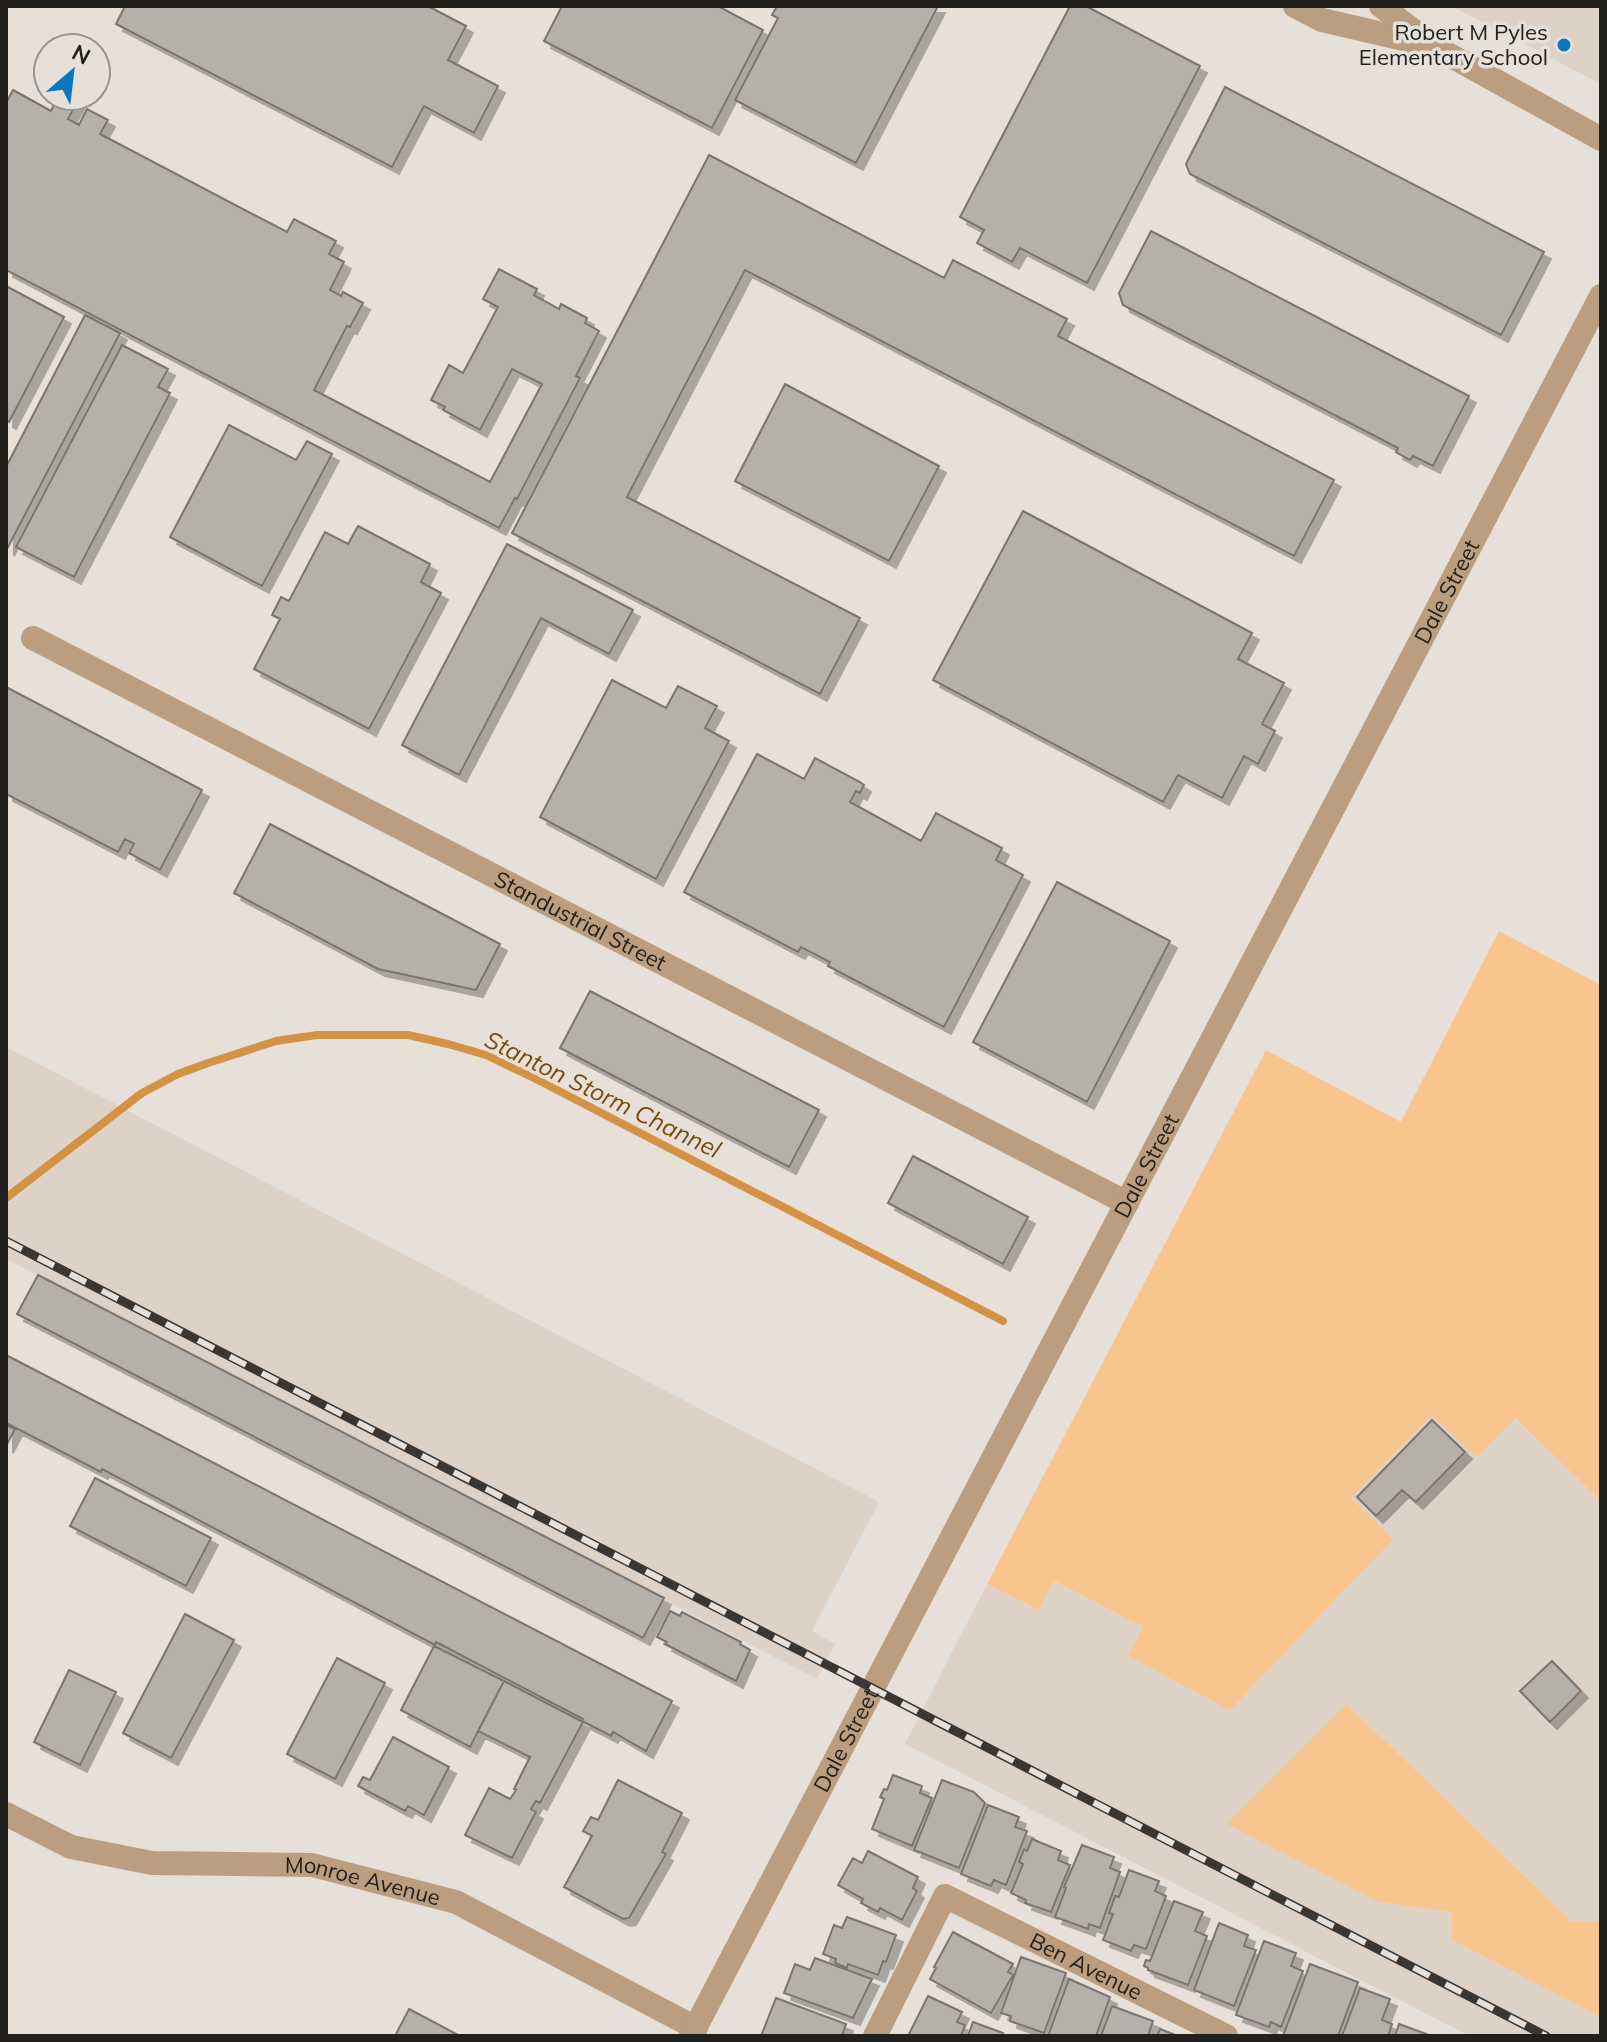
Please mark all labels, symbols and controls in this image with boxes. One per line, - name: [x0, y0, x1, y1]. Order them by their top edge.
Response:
- place label: Robert M Pyles Elementary School: [1359, 18, 1548, 71]
- north arrow: [32, 32, 112, 112]
- marker: Robert M Pyles Elementary School: [1555, 36, 1573, 54]
- text: N: [67, 38, 95, 71]
- street label: Dale Street: [1408, 535, 1485, 648]
- street label: Standustrial Street: [489, 865, 672, 977]
- water label: Stanton Storm Channel: [480, 1024, 726, 1164]
- street label: Dale Street: [1107, 1109, 1185, 1223]
- street label: Dale Street: [807, 1683, 885, 1797]
- street label: Monroe Avenue: [285, 1851, 443, 1911]
- street label: Ben Avenue: [1025, 1926, 1147, 2006]

